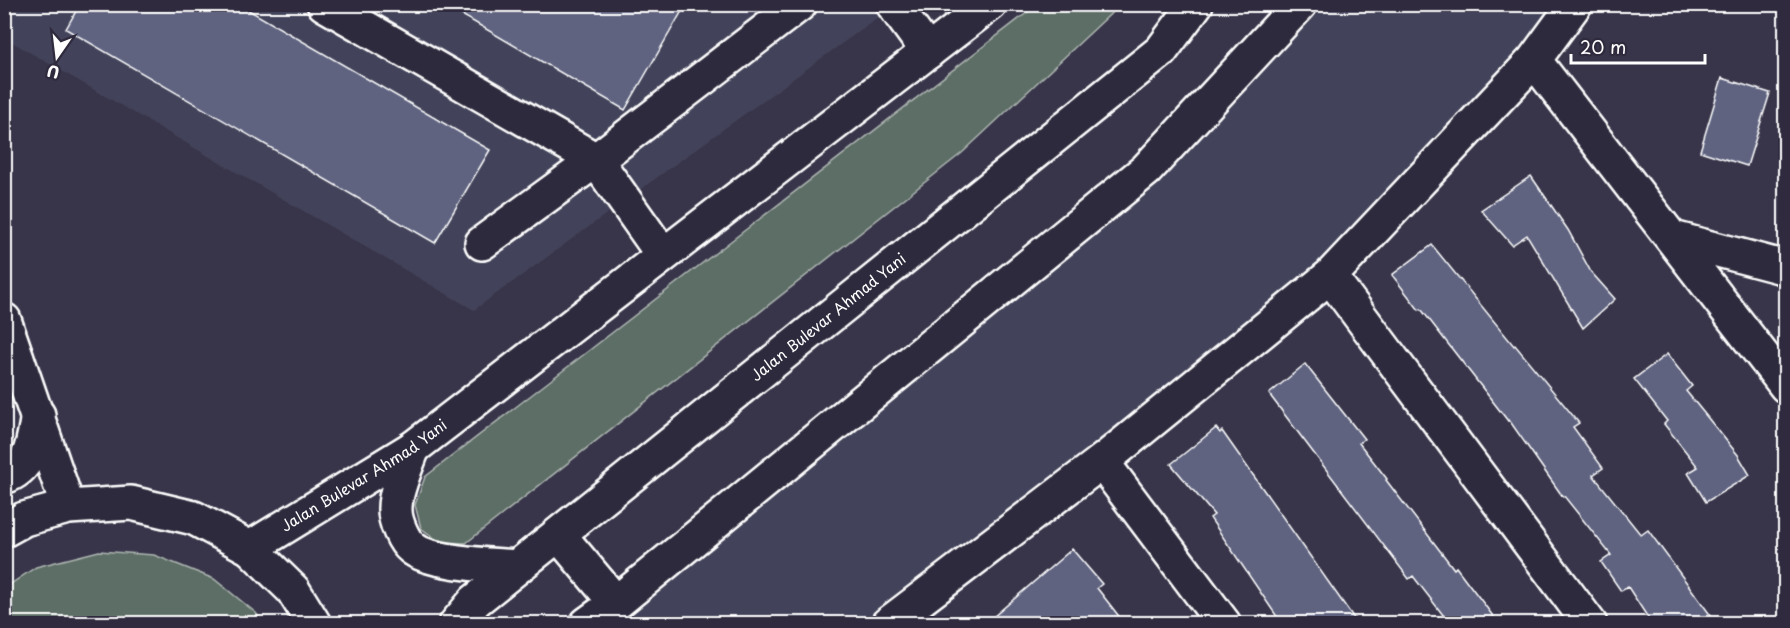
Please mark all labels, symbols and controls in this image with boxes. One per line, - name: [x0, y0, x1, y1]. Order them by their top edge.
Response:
- north arrow: [27, 27, 87, 87]
- scale bar: [1571, 27, 1704, 65]
- text: 20 m: [1580, 33, 1626, 60]
- text: U: [44, 59, 62, 86]
- street label: Jalan Bulevar Ahmad Yani: [745, 247, 910, 386]
- street label: Jalan Bulevar Ahmad Yani: [276, 413, 451, 537]

